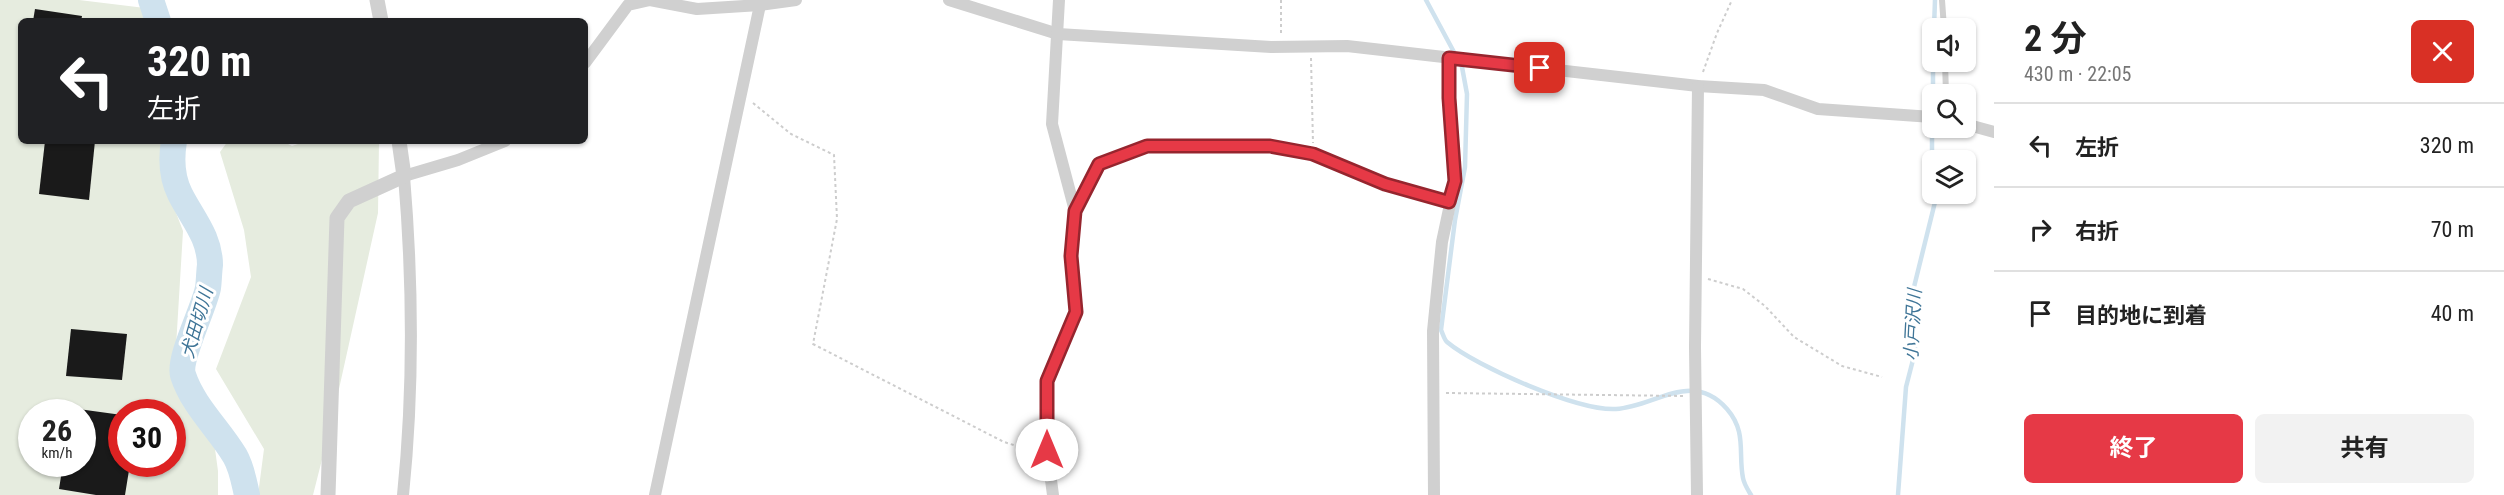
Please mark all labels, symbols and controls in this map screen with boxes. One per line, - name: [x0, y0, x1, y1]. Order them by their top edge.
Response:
- map controls: [1922, 18, 1976, 204]
- button: sound: [1922, 18, 1976, 72]
- text: 2 分: [2024, 18, 2087, 60]
- button: close: [2411, 20, 2474, 83]
- text: 320 m: [147, 37, 252, 86]
- icon: left: [48, 42, 126, 120]
- pin: [1514, 42, 1565, 93]
- icon: arrive: [1523, 51, 1556, 84]
- text: 430 m · 22:05: [2024, 62, 2131, 86]
- button: search: [1922, 84, 1976, 138]
- text: 左折: [147, 93, 201, 125]
- icon: left: [2024, 129, 2057, 162]
- text: 320 m: [2420, 133, 2474, 158]
- text: 左折: [2075, 135, 2119, 160]
- button: layers: [1922, 150, 1976, 204]
- icon: right: [2024, 213, 2057, 246]
- text: 70 m: [2431, 217, 2474, 242]
- text: 右折: [2075, 219, 2119, 244]
- water label: 犬田切川: [177, 283, 217, 360]
- water label: 小戸沢川: [1900, 286, 1925, 361]
- icon: arrive: [2024, 297, 2057, 330]
- text: 40 m: [2431, 301, 2474, 326]
- text: 目的地に到着: [2075, 303, 2207, 328]
- speed limit sign: 30: [108, 399, 186, 477]
- text: 26: [42, 413, 72, 448]
- button: 終了: [2024, 414, 2243, 483]
- button: 共有: [2255, 414, 2474, 483]
- position arrow: [1015, 418, 1079, 482]
- text: km/h: [42, 444, 72, 462]

